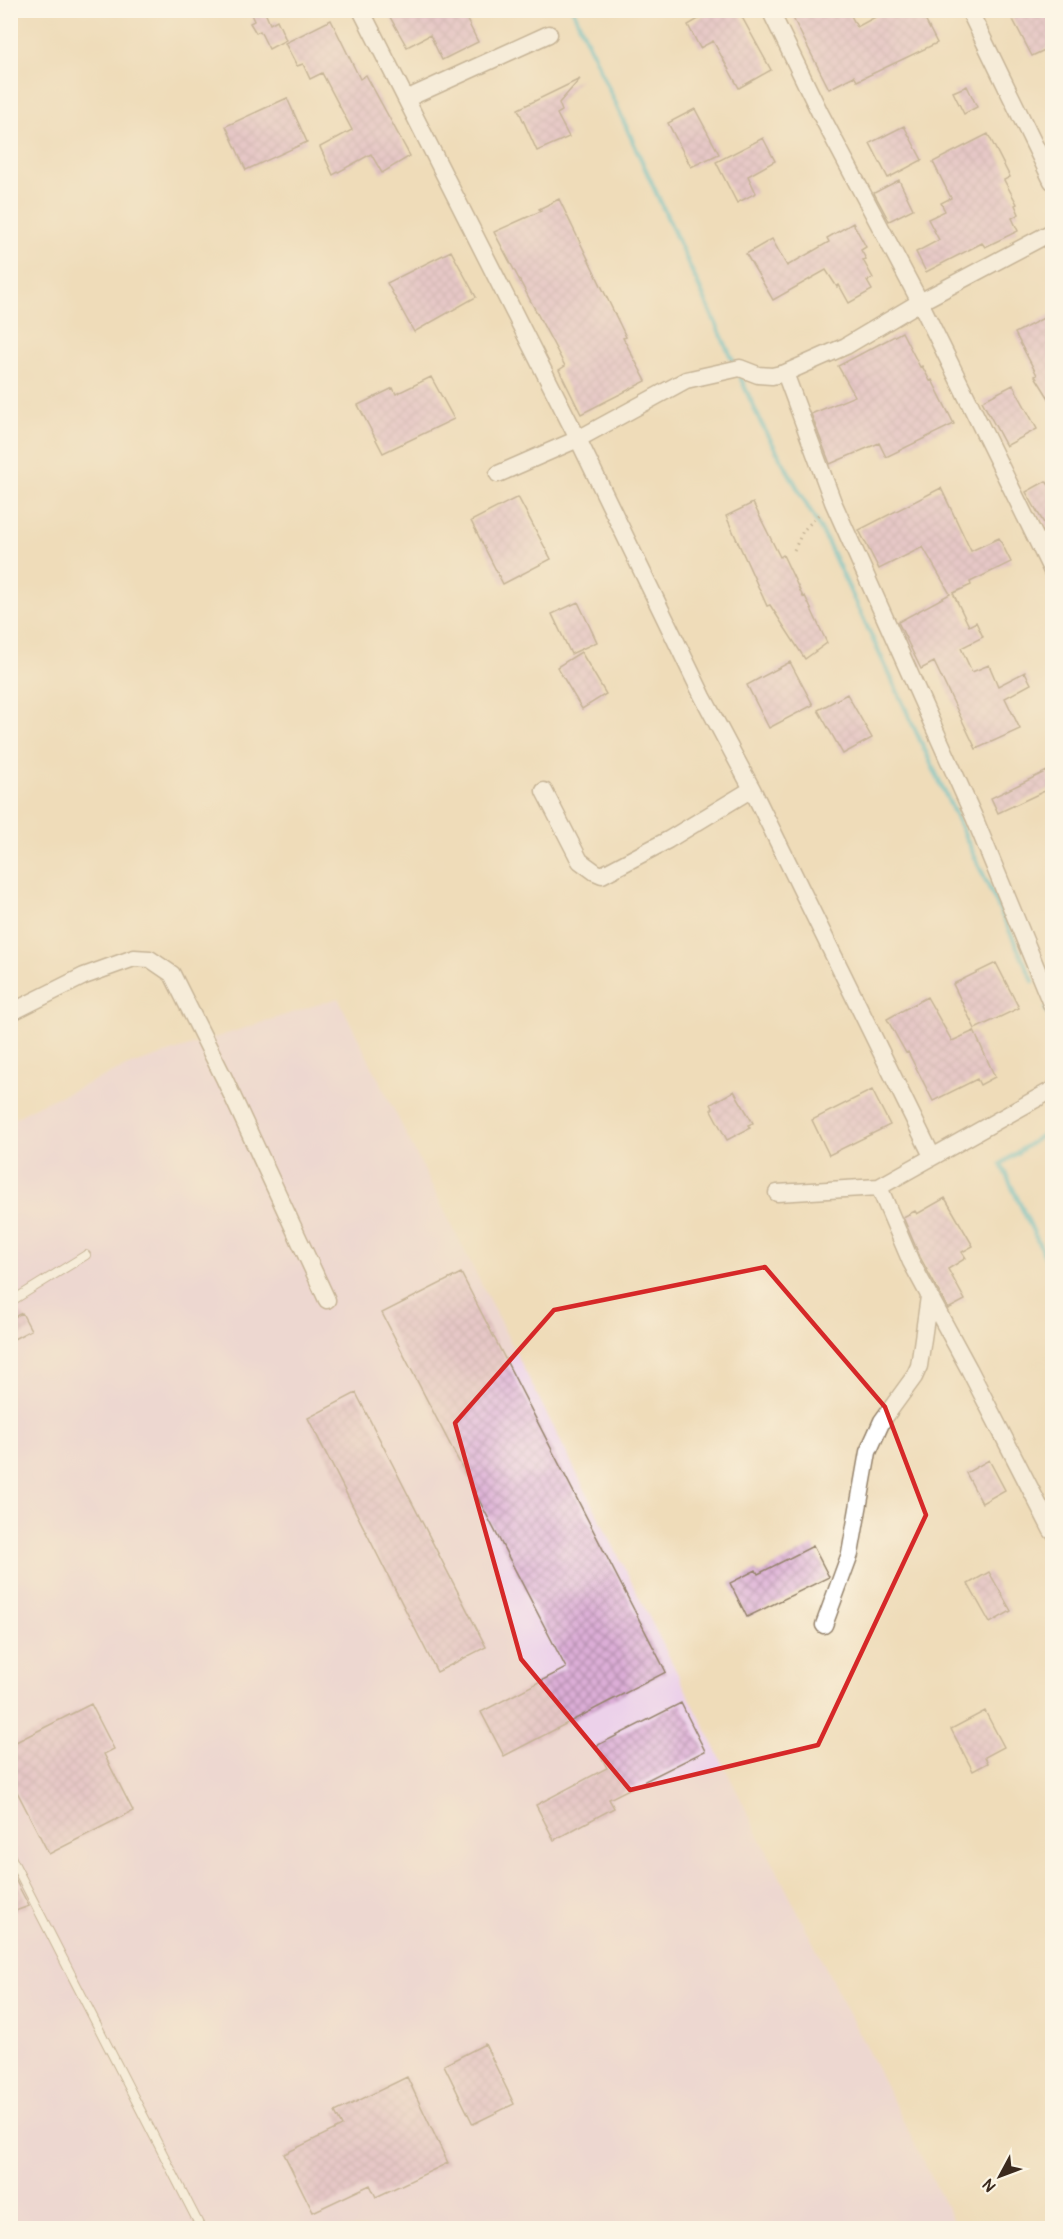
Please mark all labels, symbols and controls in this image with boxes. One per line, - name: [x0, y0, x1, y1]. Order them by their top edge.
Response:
- north arrow: [970, 2146, 1030, 2206]
- text: N: [978, 2174, 1001, 2196]

